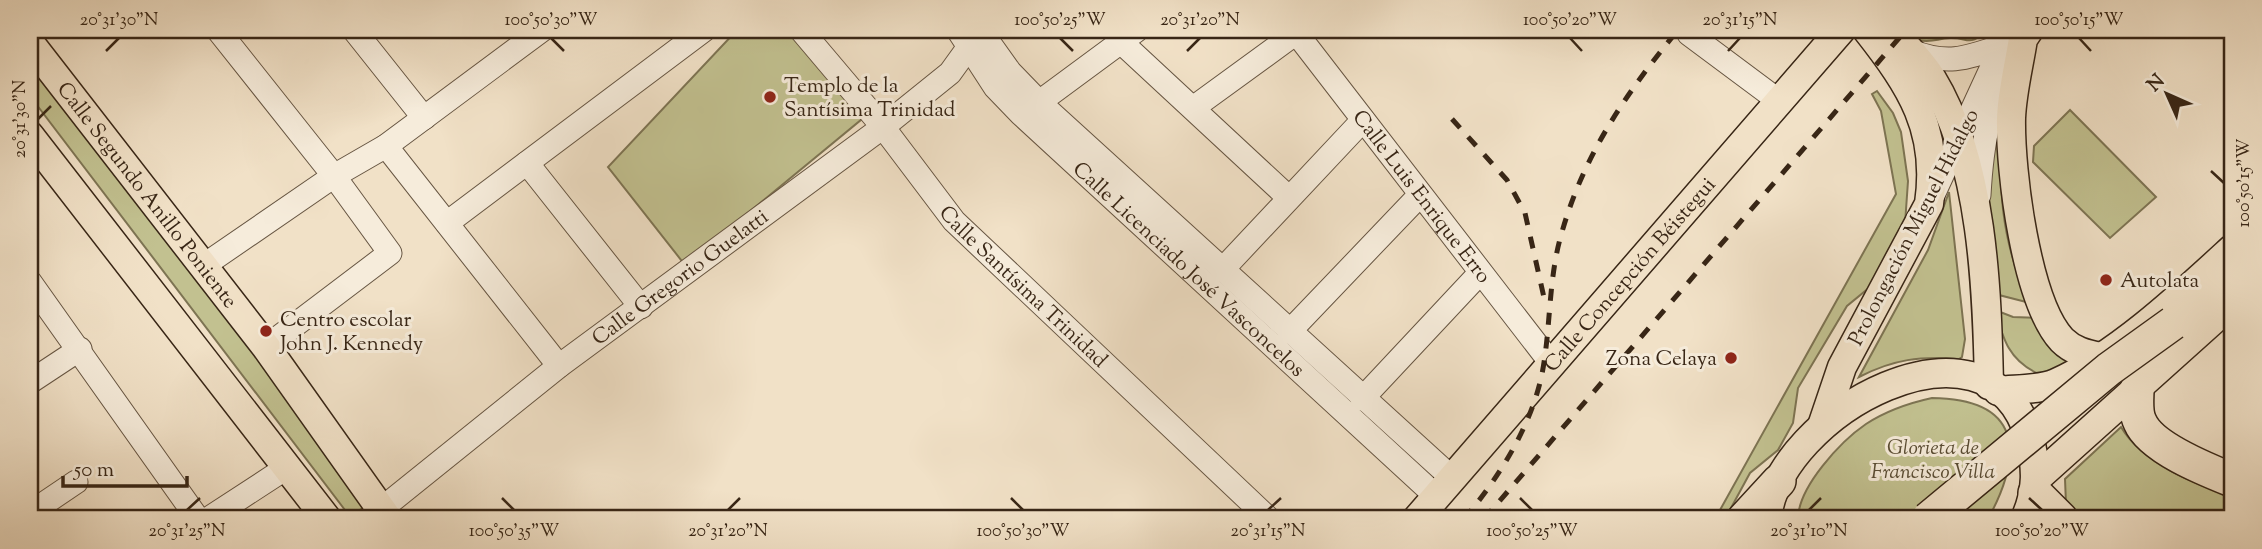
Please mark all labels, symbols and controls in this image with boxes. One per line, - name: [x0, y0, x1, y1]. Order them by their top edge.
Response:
- text: 20°31'30"N: [80, 8, 158, 34]
- text: 100°50'30"W: [504, 8, 598, 34]
- text: 100°50'25"W: [1014, 8, 1106, 34]
- text: 20°31'20"N: [1160, 8, 1240, 34]
- text: 100°50'20"W: [1523, 8, 1617, 34]
- text: 20°31'15"N: [1703, 8, 1777, 34]
- text: 100°50'15"W: [2034, 8, 2124, 34]
- north arrow: [2132, 60, 2202, 130]
- text: N: [2142, 69, 2172, 99]
- place label: Templo de la Santísima Trinidad: [784, 72, 956, 126]
- street label: Calle Segundo Anillo Poniente: [49, 76, 244, 315]
- text: 20°31'30"N: [8, 80, 34, 158]
- marker: Templo de la Santísima Trinidad: [762, 89, 778, 105]
- street label: Calle Luis Enrique Erro: [1344, 104, 1497, 291]
- street label: Prolongación Miguel Hidalgo: [1842, 104, 1988, 352]
- text: 100°50'15"W: [2232, 138, 2258, 228]
- street label: Calle Licenciado José Vasconcelos: [1065, 156, 1311, 385]
- street label: Calle Concepción Béistegui: [1538, 172, 1724, 380]
- street label: Calle Santísima Trinidad: [930, 200, 1113, 376]
- street label: Calle Gregorio Guelatti: [586, 203, 776, 354]
- place label: Autolata: [2120, 267, 2200, 297]
- marker: Autolata: [2098, 272, 2114, 288]
- place label: Centro escolar John J. Kennedy: [279, 306, 424, 360]
- marker: Centro escolar John J. Kennedy: [258, 323, 274, 339]
- place label: Zona Celaya: [1606, 345, 1717, 375]
- marker: Zona Celaya: [1723, 350, 1739, 366]
- park label: Glorieta de Francisco Villa: [1871, 434, 1995, 488]
- scale bar: [63, 444, 187, 488]
- text: 50 m: [73, 456, 114, 486]
- text: 20°31'25"N: [149, 519, 225, 545]
- text: 100°50'35"W: [469, 519, 559, 545]
- text: 20°31'20"N: [688, 519, 768, 545]
- text: 100°50'30"W: [976, 519, 1070, 545]
- text: 20°31'15"N: [1231, 519, 1305, 545]
- text: 100°50'25"W: [1486, 519, 1578, 545]
- text: 20°31'10"N: [1770, 519, 1848, 545]
- text: 100°50'20"W: [1995, 519, 2089, 545]

